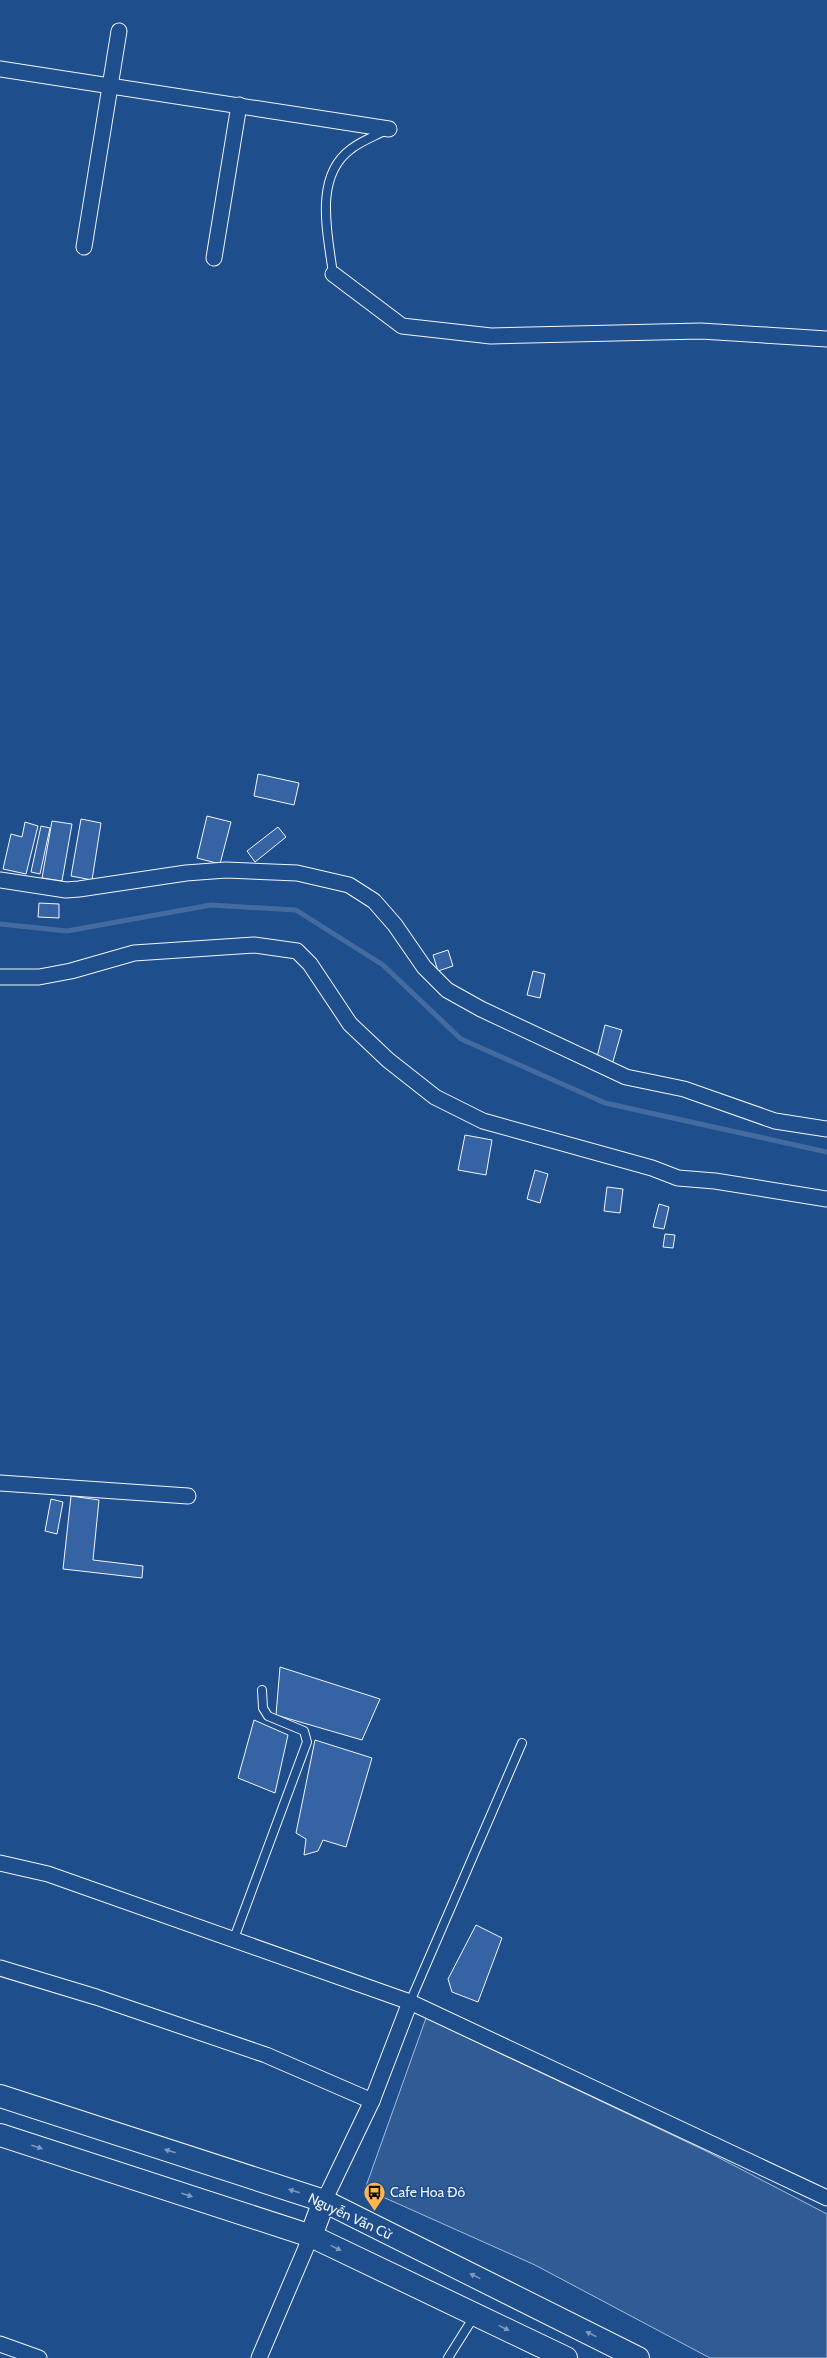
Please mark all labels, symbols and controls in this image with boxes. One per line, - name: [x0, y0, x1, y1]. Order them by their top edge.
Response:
- one-way arrow: [31, 2144, 43, 2150]
- one-way arrow: [164, 2148, 176, 2154]
- bus stop icon: Cafe Hoa Đô: [362, 2179, 388, 2212]
- place label: Cafe Hoa Đô: [390, 2183, 466, 2201]
- one-way arrow: [287, 2188, 299, 2194]
- street label: Nguyễn Văn Cừ: [305, 2189, 396, 2244]
- one-way arrow: [182, 2193, 194, 2199]
- one-way arrow: [331, 2245, 342, 2251]
- one-way arrow: [469, 2273, 480, 2279]
- one-way arrow: [498, 2325, 510, 2331]
- one-way arrow: [585, 2331, 597, 2337]

